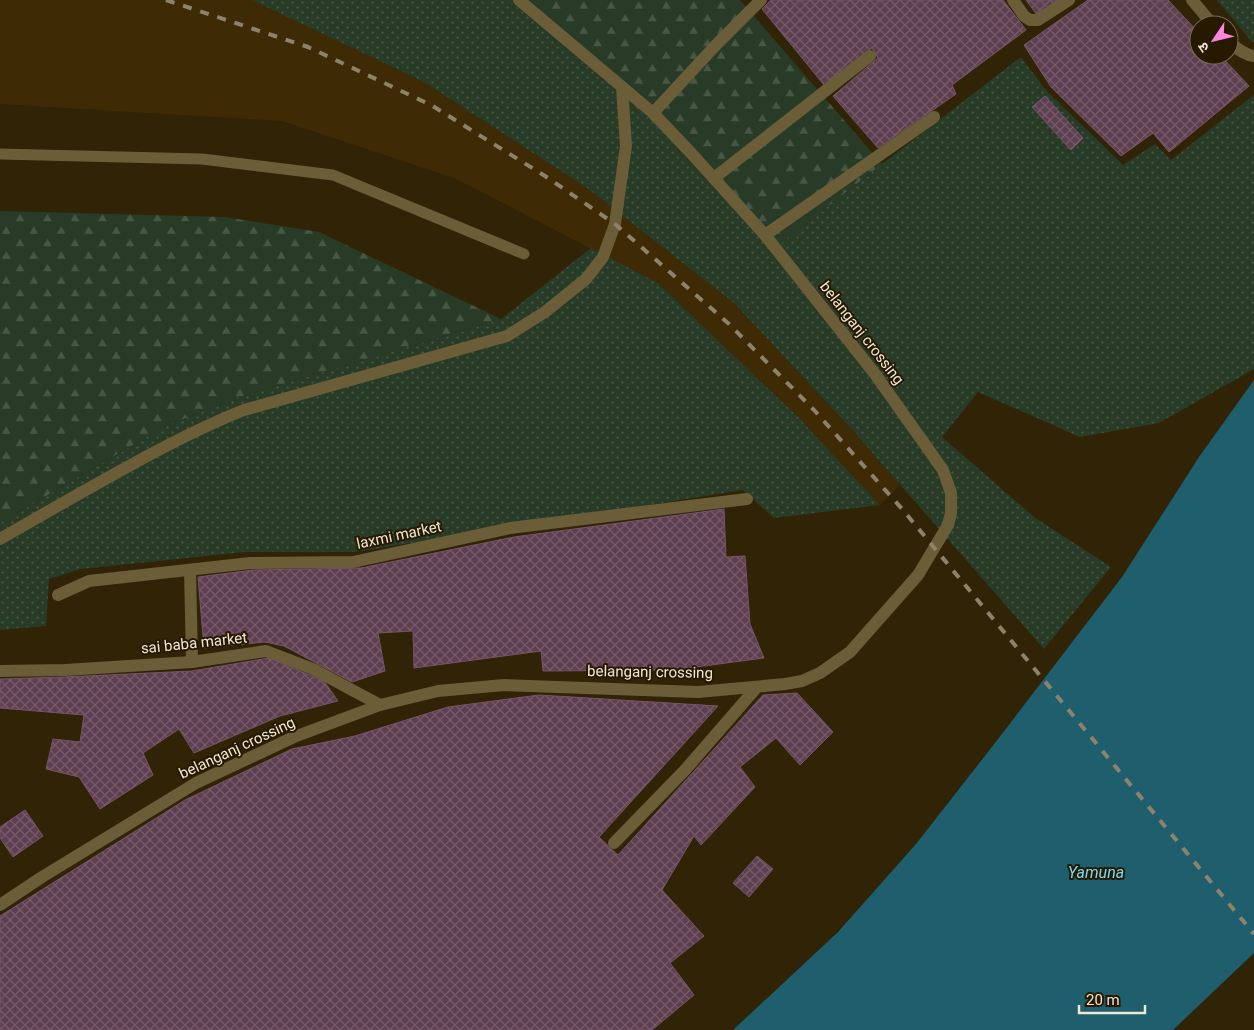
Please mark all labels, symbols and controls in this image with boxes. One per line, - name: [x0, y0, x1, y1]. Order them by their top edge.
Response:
- north arrow: [1189, 15, 1239, 65]
- text: उ: [1194, 39, 1212, 55]
- street label: belanganj crossing: [816, 278, 908, 388]
- street label: laxmi market: [355, 517, 443, 553]
- street label: sai baba market: [140, 628, 248, 658]
- street label: belanganj crossing: [587, 662, 713, 682]
- street label: belanganj crossing: [176, 713, 298, 783]
- water label: Yamuna: [1068, 863, 1124, 882]
- scale bar: [1079, 982, 1145, 1014]
- text: 20 m: [1086, 991, 1120, 1009]

